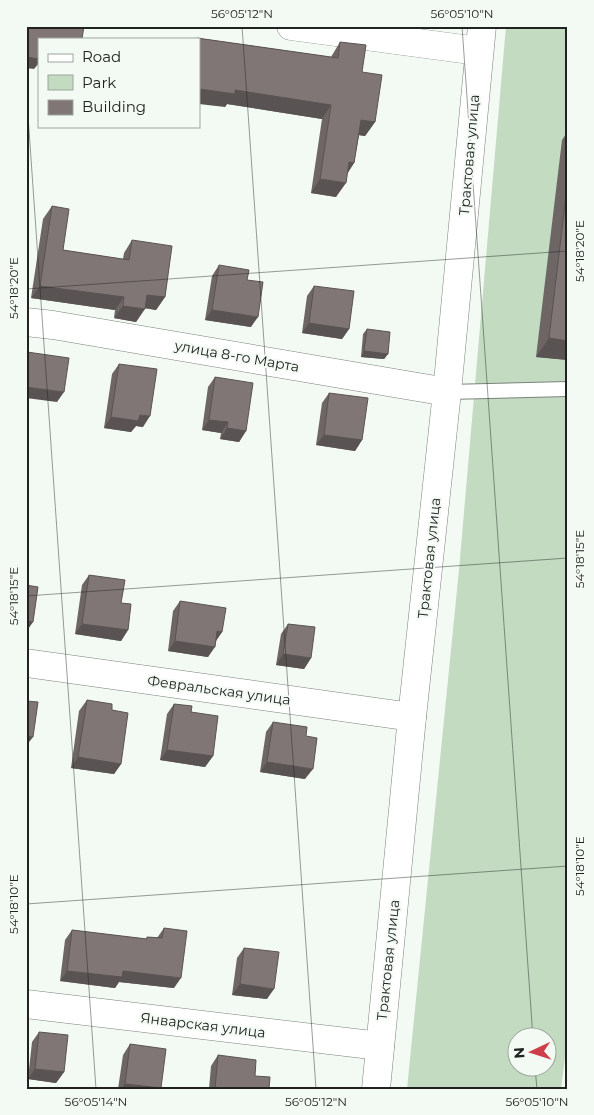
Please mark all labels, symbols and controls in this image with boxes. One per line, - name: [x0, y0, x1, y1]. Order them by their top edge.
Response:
- text: 56°05'12"N: [211, 6, 273, 21]
- text: 56°05'10"N: [430, 6, 494, 21]
- legend: [38, 38, 200, 128]
- text: Road: [82, 47, 121, 66]
- text: Park: [82, 73, 116, 92]
- street label: Трактовая улица: [455, 94, 483, 216]
- text: Building: [82, 97, 146, 116]
- text: 54°18'20"E: [572, 220, 587, 282]
- text: 54°18'20"E: [6, 257, 21, 319]
- street label: улица 8-го Марта: [172, 336, 301, 376]
- street label: Трактовая улица: [414, 497, 444, 619]
- text: 54°18'15"E: [572, 530, 587, 588]
- text: 54°18'15"E: [6, 567, 21, 625]
- street label: Февральская улица: [146, 671, 292, 709]
- text: 54°18'10"E: [572, 836, 587, 896]
- text: 54°18'10"E: [6, 874, 21, 934]
- street label: Трактовая улица: [373, 899, 403, 1021]
- street label: Январская улица: [139, 1008, 267, 1042]
- north arrow: [506, 1028, 556, 1078]
- text: N: [510, 1047, 528, 1059]
- text: 56°05'14"N: [65, 1094, 127, 1109]
- text: 56°05'12"N: [285, 1094, 347, 1109]
- text: 56°05'10"N: [505, 1094, 569, 1109]

